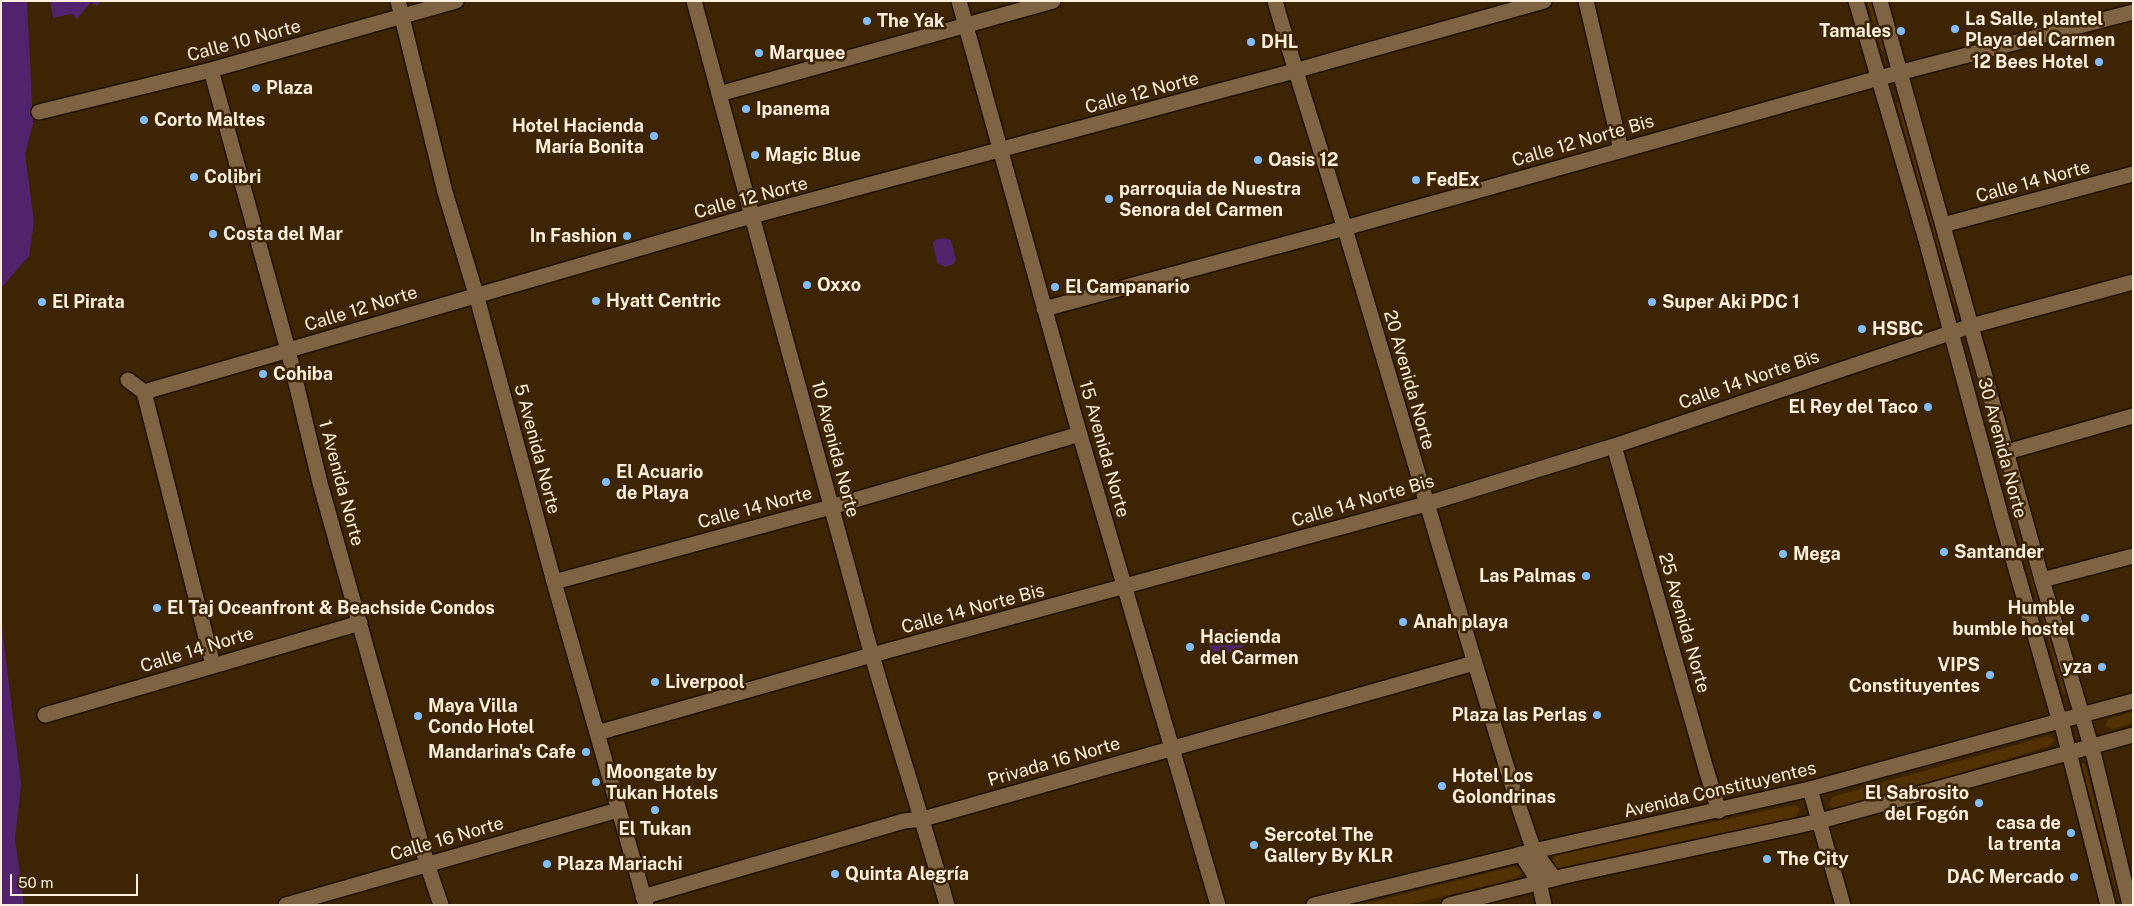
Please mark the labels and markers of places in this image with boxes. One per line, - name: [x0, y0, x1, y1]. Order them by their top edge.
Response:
- place label: La Salle, plantel Playa del Carmen: [1965, 8, 2115, 50]
- place label: The Yak: [877, 10, 944, 32]
- marker: The Yak: [861, 15, 873, 27]
- place label: Tamales: [1819, 20, 1891, 42]
- marker: La Salle, plantel Playa del Carmen: [1949, 23, 1961, 35]
- marker: Tamales: [1895, 25, 1907, 37]
- place label: DHL: [1261, 31, 1298, 53]
- marker: DHL: [1245, 36, 1257, 48]
- place label: Marquee: [769, 42, 845, 64]
- marker: Marquee: [753, 47, 765, 59]
- place label: 12 Bees Hotel: [1972, 51, 2089, 73]
- marker: 12 Bees Hotel: [2093, 56, 2105, 68]
- place label: Plaza: [266, 77, 313, 99]
- marker: Plaza: [250, 82, 262, 94]
- place label: Ipanema: [756, 98, 830, 120]
- marker: Ipanema: [740, 103, 752, 115]
- place label: Corto Maltes: [154, 109, 265, 131]
- marker: Corto Maltes: [138, 114, 150, 126]
- place label: Hotel Hacienda María Bonita: [512, 115, 644, 158]
- marker: Hotel Hacienda María Bonita: [648, 130, 660, 142]
- place label: Magic Blue: [765, 144, 861, 166]
- marker: Magic Blue: [749, 149, 761, 161]
- place label: Oasis 12: [1268, 149, 1338, 171]
- marker: Oasis 12: [1252, 154, 1264, 166]
- place label: Colibri: [204, 166, 261, 188]
- place label: FedEx: [1426, 169, 1480, 191]
- marker: Colibri: [188, 171, 200, 183]
- marker: FedEx: [1410, 174, 1422, 186]
- place label: parroquia de Nuestra Senora del Carmen: [1119, 178, 1301, 220]
- marker: parroquia de Nuestra Senora del Carmen: [1103, 193, 1115, 205]
- place label: Costa del Mar: [223, 223, 343, 245]
- place label: In Fashion: [530, 225, 617, 247]
- marker: Costa del Mar: [207, 228, 219, 240]
- marker: In Fashion: [621, 230, 633, 242]
- place label: Oxxo: [817, 274, 861, 296]
- place label: El Campanario: [1065, 276, 1190, 298]
- marker: Oxxo: [801, 279, 813, 291]
- marker: El Campanario: [1049, 281, 1061, 293]
- place label: Hyatt Centric: [606, 290, 721, 312]
- place label: El Pirata: [52, 291, 125, 313]
- place label: Super Aki PDC 1: [1662, 291, 1800, 313]
- marker: Hyatt Centric: [590, 295, 602, 307]
- marker: El Pirata: [36, 296, 48, 308]
- marker: Super Aki PDC 1: [1646, 296, 1658, 308]
- place label: HSBC: [1872, 318, 1924, 340]
- marker: HSBC: [1856, 323, 1868, 335]
- place label: Cohiba: [273, 363, 333, 385]
- marker: Cohiba: [257, 368, 269, 380]
- place label: El Rey del Taco: [1789, 396, 1918, 418]
- marker: El Rey del Taco: [1922, 401, 1934, 413]
- place label: El Acuario de Playa: [616, 461, 703, 504]
- marker: El Acuario de Playa: [600, 476, 612, 488]
- place label: Santander: [1954, 541, 2044, 563]
- place label: Mega: [1793, 543, 1841, 565]
- marker: Santander: [1938, 546, 1950, 558]
- marker: Mega: [1777, 548, 1789, 560]
- place label: Las Palmas: [1479, 565, 1576, 587]
- marker: Las Palmas: [1580, 570, 1592, 582]
- place label: El Taj Oceanfront & Beachside Condos: [167, 597, 495, 619]
- place label: Humble bumble hostel: [1953, 597, 2075, 640]
- marker: El Taj Oceanfront & Beachside Condos: [151, 602, 163, 614]
- place label: Anah playa: [1413, 611, 1508, 633]
- marker: Humble bumble hostel: [2079, 612, 2091, 624]
- marker: Anah playa: [1397, 616, 1409, 628]
- place label: Hacienda del Carmen: [1200, 626, 1299, 669]
- marker: Hacienda del Carmen: [1184, 641, 1196, 653]
- place label: VIPS Constituyentes: [1849, 654, 1980, 696]
- place label: yza: [2063, 656, 2092, 678]
- marker: yza: [2096, 661, 2108, 673]
- marker: VIPS Constituyentes: [1984, 669, 1996, 681]
- place label: Liverpool: [665, 671, 745, 693]
- marker: Liverpool: [649, 676, 661, 688]
- place label: Maya Villa Condo Hotel: [428, 695, 535, 738]
- place label: Plaza las Perlas: [1452, 704, 1587, 726]
- marker: Plaza las Perlas: [1591, 709, 1603, 721]
- marker: Maya Villa Condo Hotel: [412, 710, 424, 722]
- place label: Mandarina's Cafe: [428, 741, 576, 763]
- marker: Mandarina's Cafe: [580, 746, 592, 758]
- place label: Moongate by Tukan Hotels: [606, 761, 718, 804]
- place label: Hotel Los Golondrinas: [1452, 765, 1556, 808]
- marker: Moongate by Tukan Hotels: [590, 776, 602, 788]
- marker: Hotel Los Golondrinas: [1436, 780, 1448, 792]
- place label: El Sabrosito del Fogón: [1865, 782, 1969, 824]
- marker: El Sabrosito del Fogón: [1973, 797, 1985, 809]
- marker: El Tukan: [649, 804, 661, 816]
- place label: casa de la trenta: [1988, 812, 2061, 854]
- place label: El Tukan: [618, 818, 692, 840]
- place label: Sercotel The Gallery By KLR: [1264, 824, 1393, 866]
- marker: casa de la trenta: [2065, 827, 2077, 839]
- marker: Sercotel The Gallery By KLR: [1248, 839, 1260, 851]
- place label: The City: [1777, 848, 1849, 870]
- place label: Plaza Mariachi: [557, 853, 682, 875]
- marker: The City: [1761, 853, 1773, 865]
- marker: Plaza Mariachi: [541, 858, 553, 870]
- place label: Quinta Alegría: [845, 863, 969, 885]
- place label: DAC Mercado: [1947, 866, 2064, 888]
- marker: Quinta Alegría: [829, 868, 841, 880]
- marker: DAC Mercado: [2068, 871, 2080, 883]

